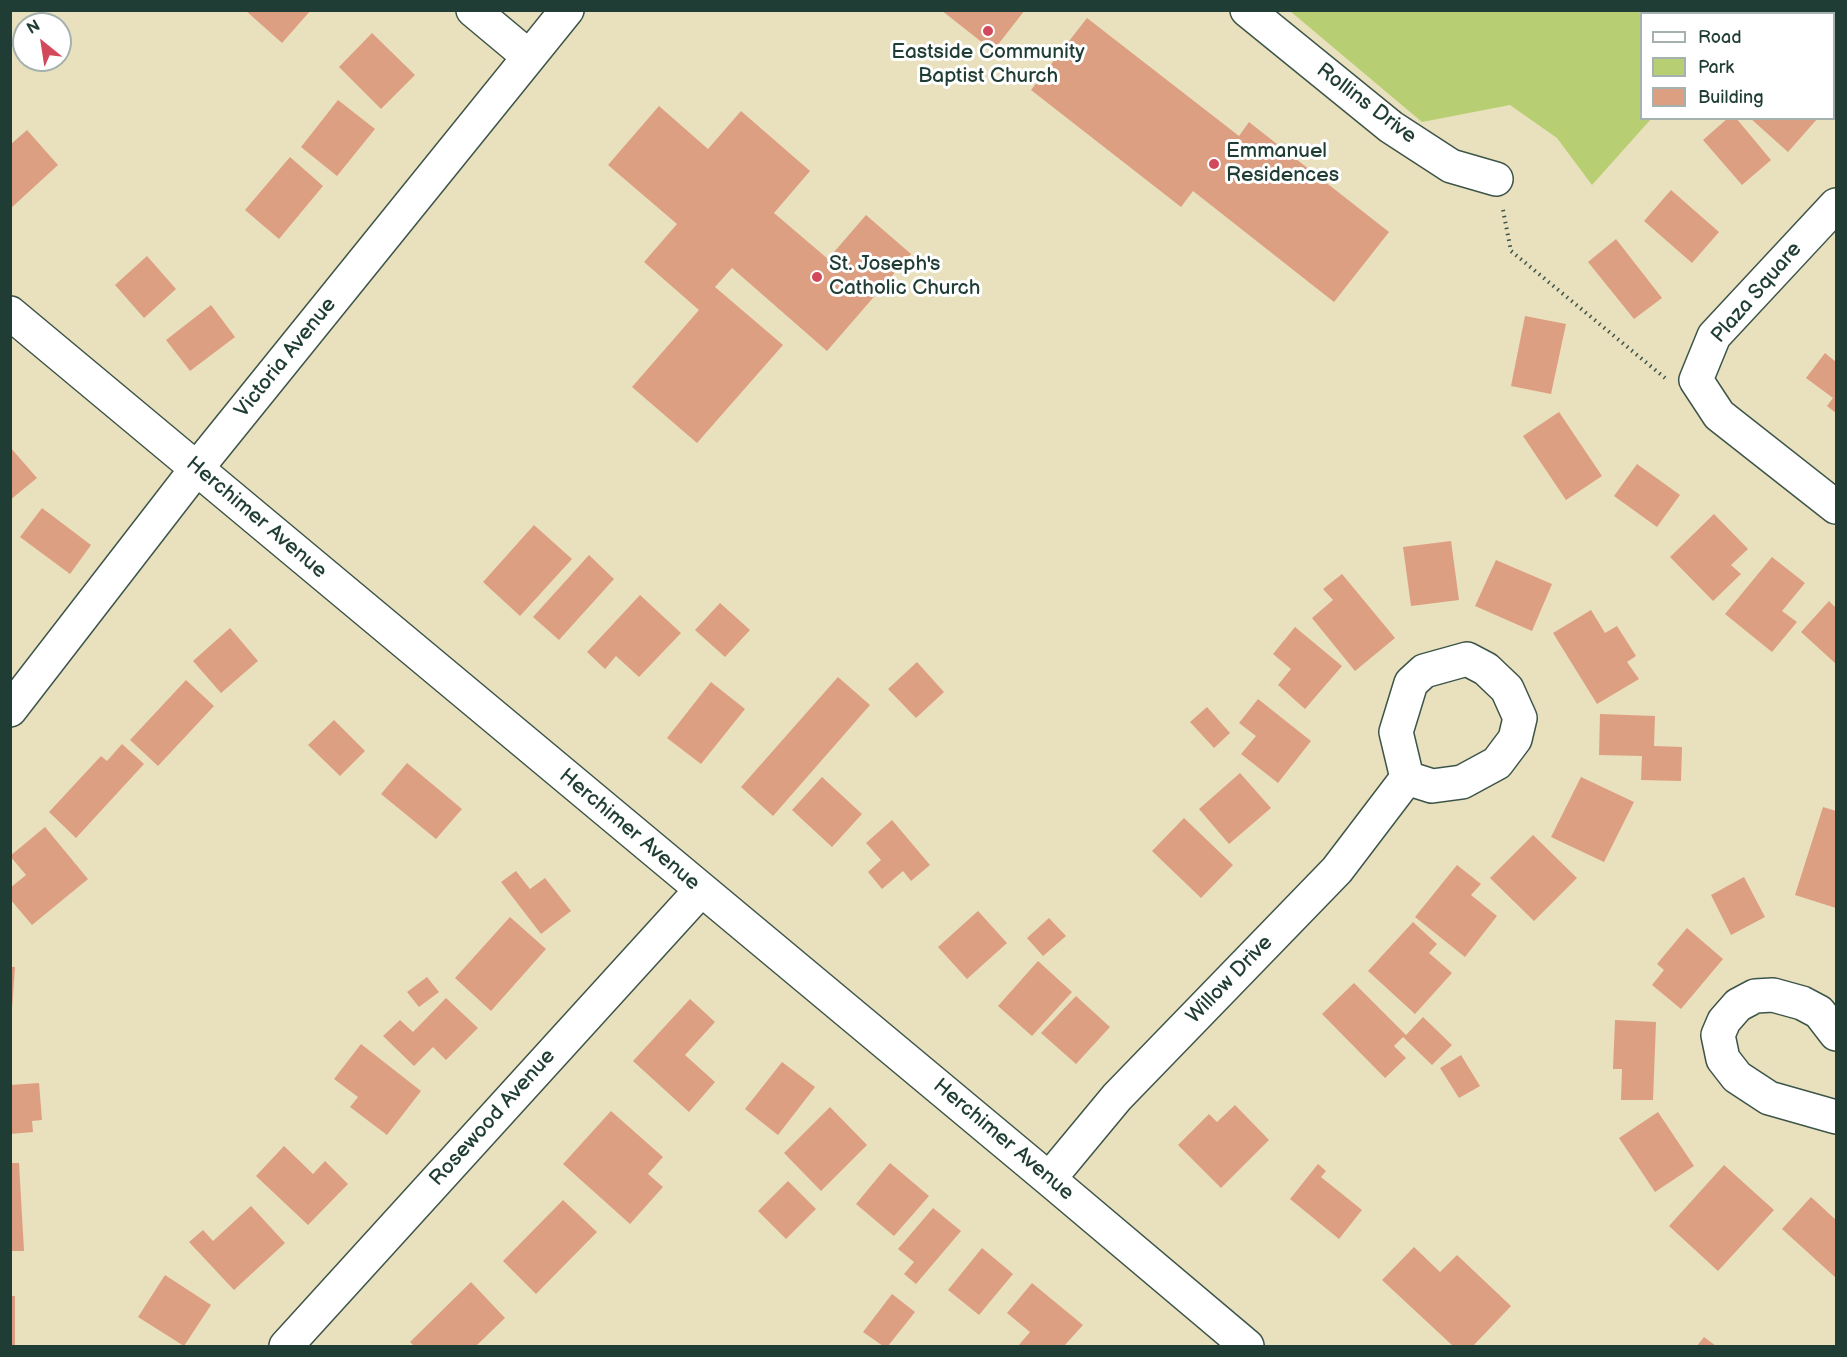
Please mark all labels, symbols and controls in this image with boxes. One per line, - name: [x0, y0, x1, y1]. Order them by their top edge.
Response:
- north arrow: [12, 12, 72, 72]
- legend: [1640, 12, 1835, 120]
- text: N: [24, 16, 44, 39]
- marker: Eastside Community Baptist Church: [981, 24, 995, 38]
- text: Road: [1698, 27, 1742, 48]
- place label: Eastside Community Baptist Church: [891, 40, 1085, 90]
- text: Park: [1698, 57, 1734, 78]
- street label: Rollins Drive: [1311, 58, 1421, 150]
- text: Building: [1698, 87, 1764, 108]
- place label: Emmanuel Residences: [1226, 139, 1339, 189]
- marker: Emmanuel Residences: [1207, 157, 1221, 171]
- street label: Plaza Square: [1706, 238, 1808, 348]
- place label: St. Joseph's Catholic Church: [829, 252, 980, 302]
- marker: St. Joseph's Catholic Church: [810, 270, 824, 284]
- street label: Victoria Avenue: [230, 293, 342, 423]
- street label: Herchimer Avenue: [180, 452, 332, 584]
- street label: Herchimer Avenue: [553, 764, 705, 896]
- street label: Willow Drive: [1182, 931, 1278, 1029]
- street label: Rosewood Avenue: [425, 1044, 561, 1192]
- street label: Herchimer Avenue: [927, 1074, 1079, 1206]

